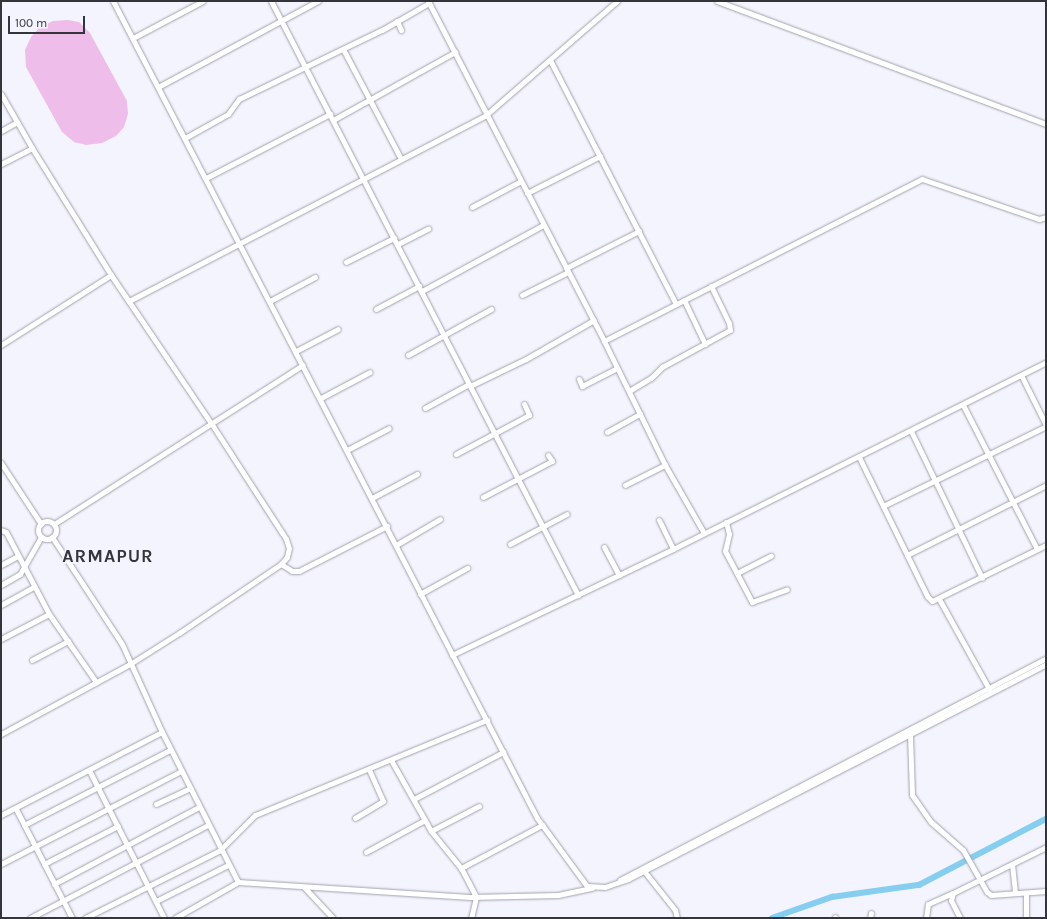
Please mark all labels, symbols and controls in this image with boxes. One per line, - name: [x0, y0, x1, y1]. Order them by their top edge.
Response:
- scale bar: [10, 8, 87, 34]
- text: 100 m: [15, 16, 47, 30]
- district label: ARMAPUR: [62, 545, 154, 567]

